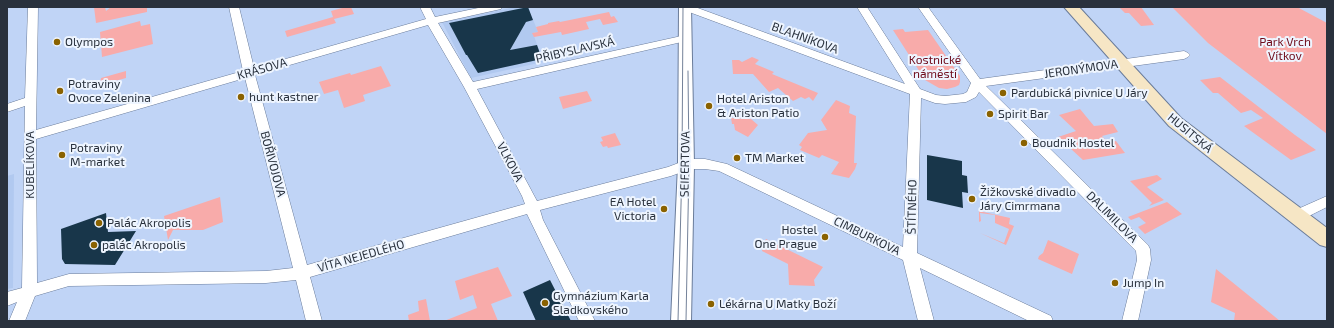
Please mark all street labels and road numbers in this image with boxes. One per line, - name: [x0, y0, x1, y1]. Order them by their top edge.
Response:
- street label: BLAHNÍKOVA: [770, 19, 840, 57]
- street label: PŘIBYSLAVSKÁ: [534, 34, 616, 66]
- street label: KRÁSOVA: [235, 55, 289, 83]
- street label: JERONÝMOVA: [1043, 57, 1119, 81]
- street label: HUSITSKÁ: [1165, 110, 1215, 156]
- street label: BOŘIVOJOVA: [257, 130, 289, 198]
- street label: KUBELÍKOVA: [23, 131, 37, 199]
- street label: SEIFERTOVA: [677, 131, 693, 197]
- street label: VLKOVA: [494, 140, 526, 184]
- street label: ŠTÍTNÉHO: [904, 179, 920, 235]
- street label: DALIMILOVA: [1083, 188, 1141, 246]
- street label: CIMBURKOVA: [831, 214, 903, 258]
- street label: VÍTA NEJEDLÉHO: [316, 237, 406, 275]

